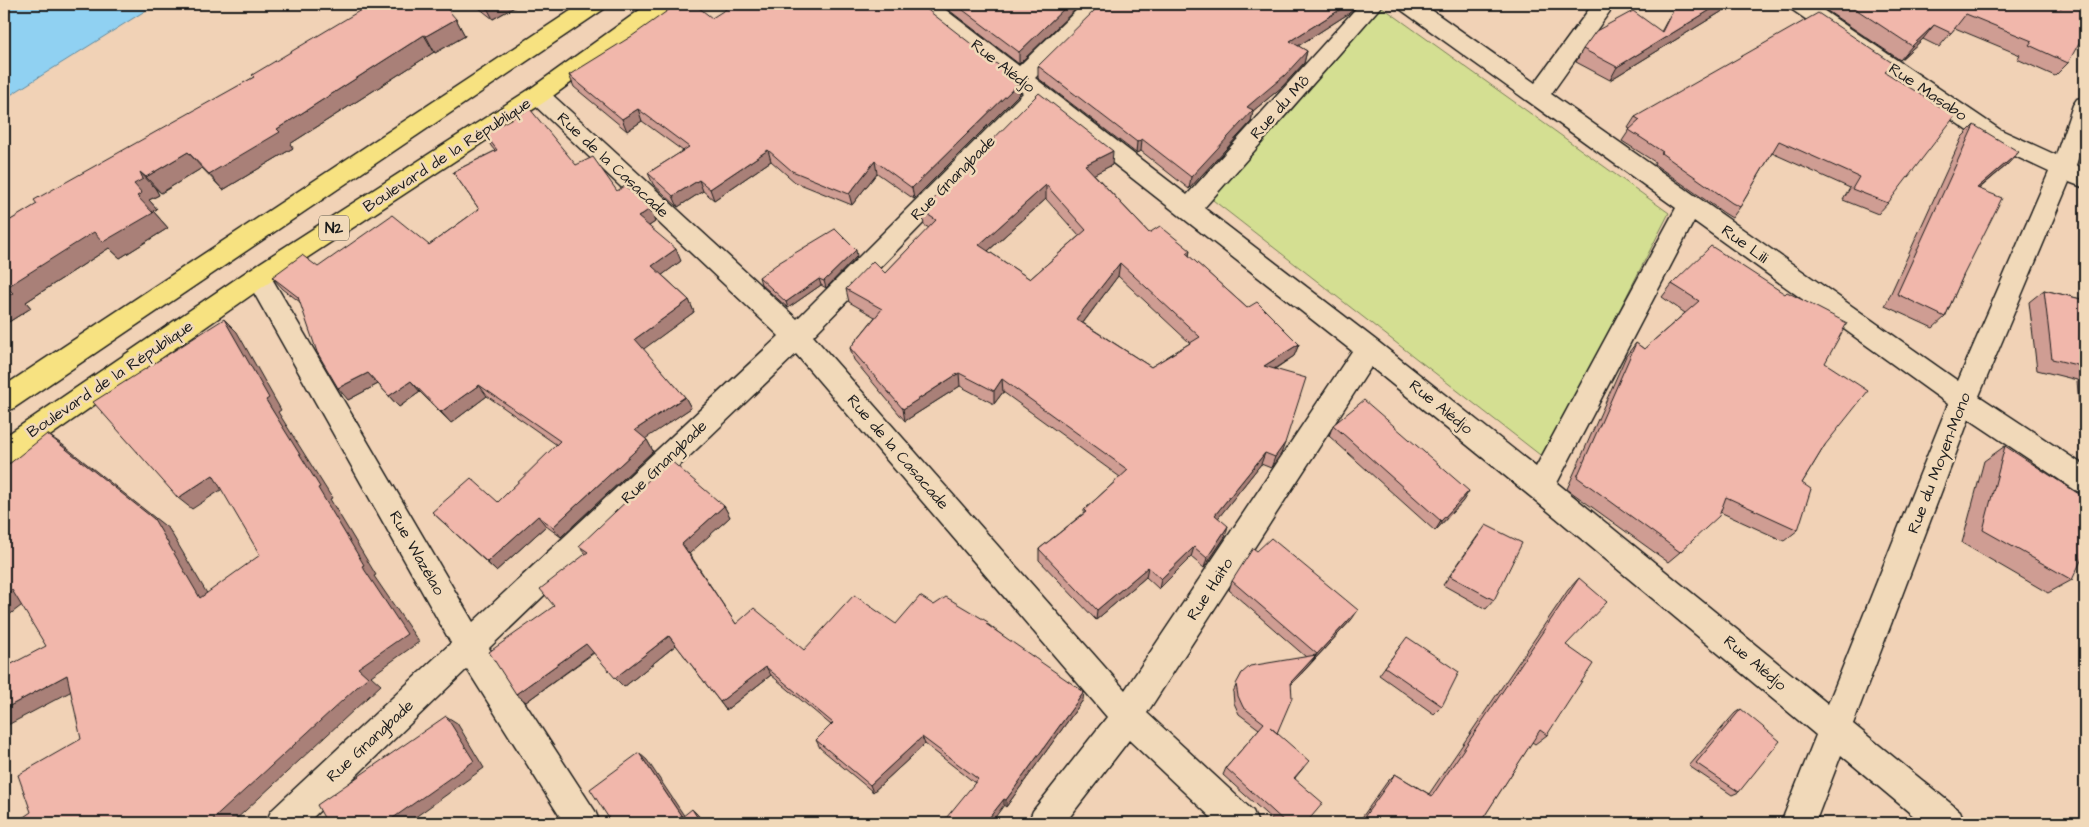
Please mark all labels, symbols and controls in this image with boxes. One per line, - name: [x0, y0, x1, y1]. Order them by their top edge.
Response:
- street label: Rue Alédjo: [966, 34, 1040, 98]
- street label: Rue Masabo: [1884, 58, 1972, 126]
- street label: Rue du Mô: [1245, 70, 1315, 144]
- street label: Boulevard de la République: [359, 92, 535, 218]
- street label: Rue de la Casacade: [552, 107, 674, 223]
- street label: Rue Gnangbade: [906, 130, 1001, 226]
- road number: N2: [319, 216, 349, 240]
- street label: Rue Lili: [1717, 220, 1773, 269]
- street label: Boulevard de la République: [23, 315, 198, 443]
- street label: Rue Alédjo: [1405, 375, 1477, 439]
- street label: Rue du Moyen-Mono: [1902, 389, 1977, 537]
- street label: Rue de la Casacade: [842, 390, 954, 514]
- street label: Rue Gnangbade: [616, 415, 713, 510]
- street label: Rue Wazélao: [384, 507, 450, 599]
- street label: Rue Haito: [1182, 554, 1238, 624]
- street label: Rue Alédjo: [1719, 630, 1791, 696]
- street label: Rue Gnangbade: [322, 695, 419, 788]

